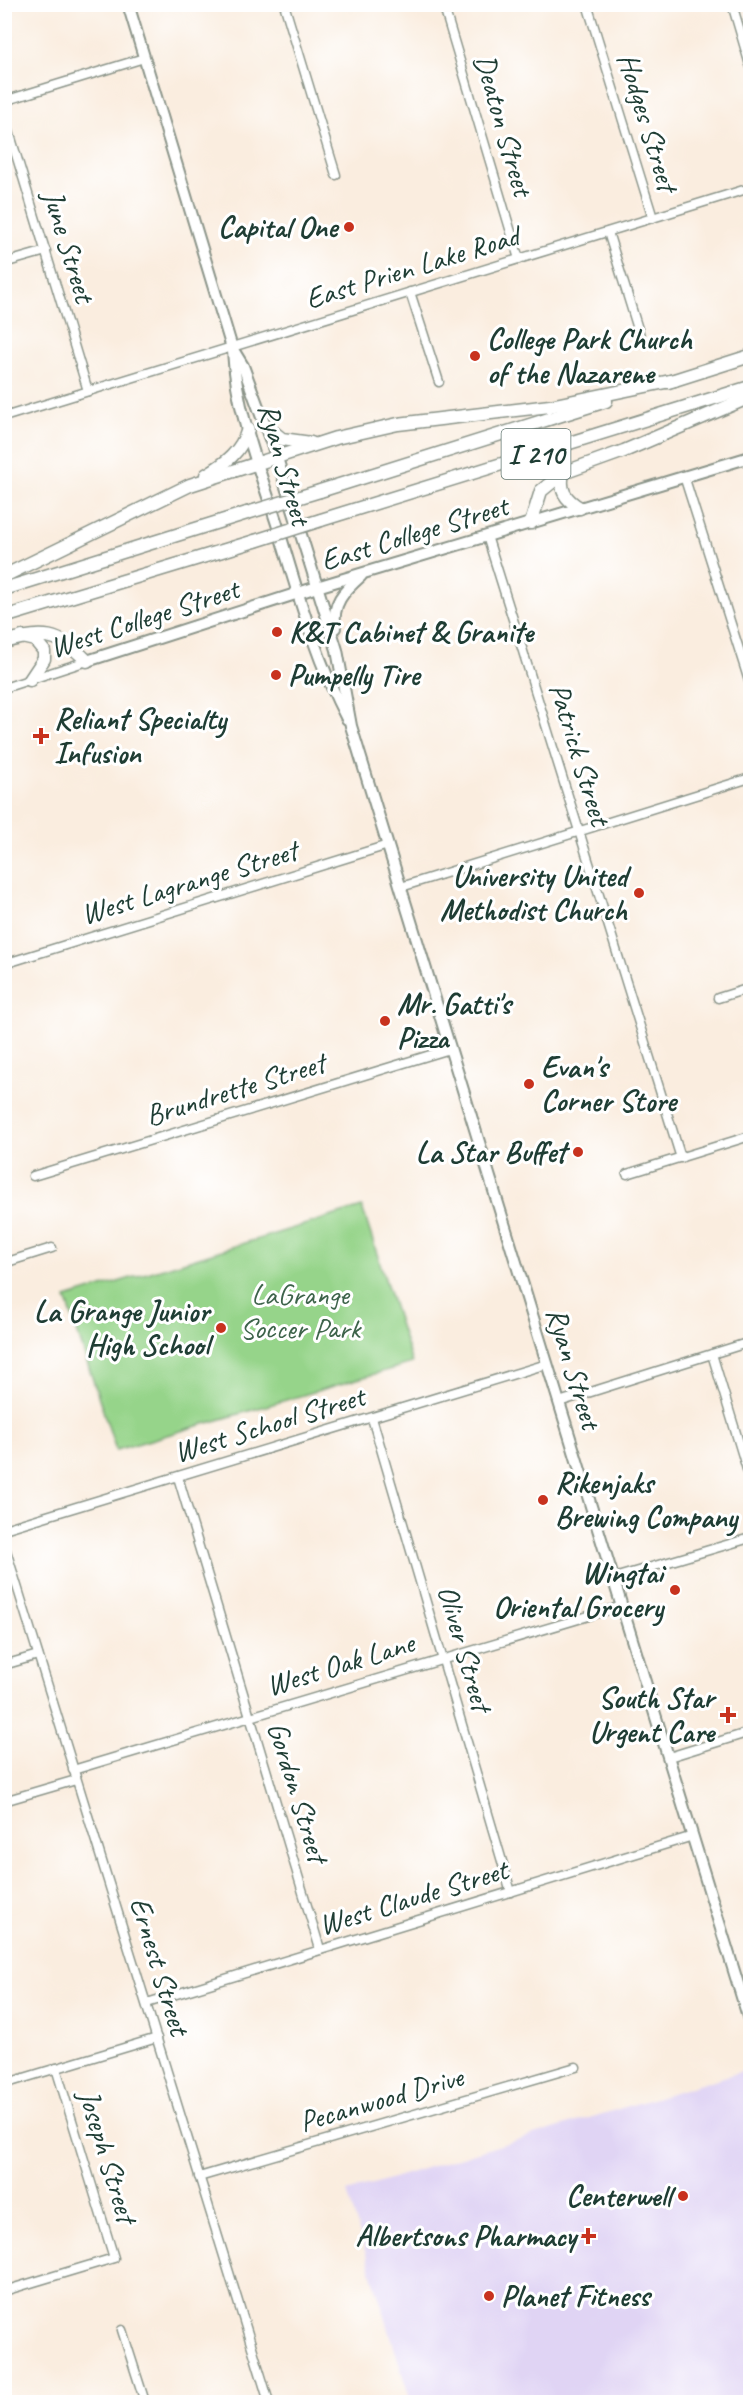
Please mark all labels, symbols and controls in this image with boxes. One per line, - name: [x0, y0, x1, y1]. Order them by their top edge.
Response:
- street label: Hodges Street: [609, 48, 688, 200]
- street label: Deaton Street: [466, 50, 543, 203]
- street label: June Street: [33, 184, 105, 309]
- place label: Capital One: [218, 208, 340, 246]
- street label: East Prien Lake Road: [301, 215, 527, 318]
- marker: Capital One: [342, 220, 356, 234]
- place label: College Park Church of the Nazarene: [487, 320, 693, 392]
- marker: College Park Church of the Nazarene: [468, 349, 482, 363]
- street label: Ryan Street: [250, 399, 321, 532]
- road number: I 210: [502, 429, 570, 479]
- street label: East College Street: [316, 486, 515, 579]
- street label: West College Street: [45, 569, 246, 666]
- place label: K&T Cabinet & Granite: [289, 613, 535, 651]
- marker: K&T Cabinet & Granite: [270, 625, 284, 639]
- place label: Pumpelly Tire: [288, 656, 422, 695]
- marker: Pumpelly Tire: [269, 668, 283, 682]
- street label: Patrick Street: [540, 678, 620, 832]
- place label: Reliant Specialty Infusion: [54, 700, 229, 772]
- marker: Reliant Specialty Infusion: [32, 727, 50, 745]
- street label: West Lagrange Street: [76, 830, 306, 933]
- place label: University United Methodist Church: [440, 857, 632, 929]
- marker: University United Methodist Church: [632, 886, 646, 900]
- place label: Mr. Gatti's Pizza: [397, 985, 514, 1057]
- marker: Mr. Gatti's Pizza: [378, 1014, 392, 1028]
- street label: Brundrette Street: [141, 1043, 333, 1134]
- place label: Evan's Corner Store: [541, 1048, 679, 1120]
- marker: Evan's Corner Store: [522, 1077, 536, 1091]
- place label: La Star Buffet: [416, 1133, 571, 1171]
- marker: La Star Buffet: [571, 1145, 585, 1159]
- park label: LaGrange Soccer Park: [240, 1275, 362, 1347]
- place label: La Grange Junior High School: [34, 1292, 215, 1364]
- street label: Ryan Street: [538, 1303, 611, 1436]
- marker: La Grange Junior High School: [214, 1321, 228, 1335]
- street label: West School Street: [169, 1376, 372, 1471]
- place label: Rikenjaks Brewing Company: [555, 1464, 740, 1537]
- marker: Rikenjaks Brewing Company: [536, 1493, 550, 1507]
- place label: Wingtai Oriental Grocery: [493, 1554, 667, 1627]
- street label: Oliver Street: [429, 1581, 502, 1719]
- marker: Wingtai Oriental Grocery: [668, 1583, 682, 1597]
- street label: West Oak Lane: [262, 1623, 421, 1704]
- place label: South Star Urgent Care: [589, 1679, 717, 1751]
- marker: South Star Urgent Care: [719, 1706, 737, 1724]
- street label: Gordon Street: [259, 1717, 338, 1871]
- street label: West Claude Street: [314, 1849, 515, 1944]
- street label: Ernest Street: [121, 1893, 200, 2042]
- street label: Pecanwood Drive: [295, 2057, 469, 2140]
- street label: Joseph Street: [69, 2083, 147, 2231]
- place label: Centerwell: [566, 2177, 677, 2215]
- marker: Centerwell: [676, 2189, 690, 2203]
- place label: Albertsons Pharmacy: [356, 2217, 579, 2255]
- marker: Albertsons Pharmacy: [581, 2229, 595, 2243]
- place label: Planet Fitness: [501, 2277, 653, 2315]
- marker: Planet Fitness: [482, 2289, 496, 2303]

